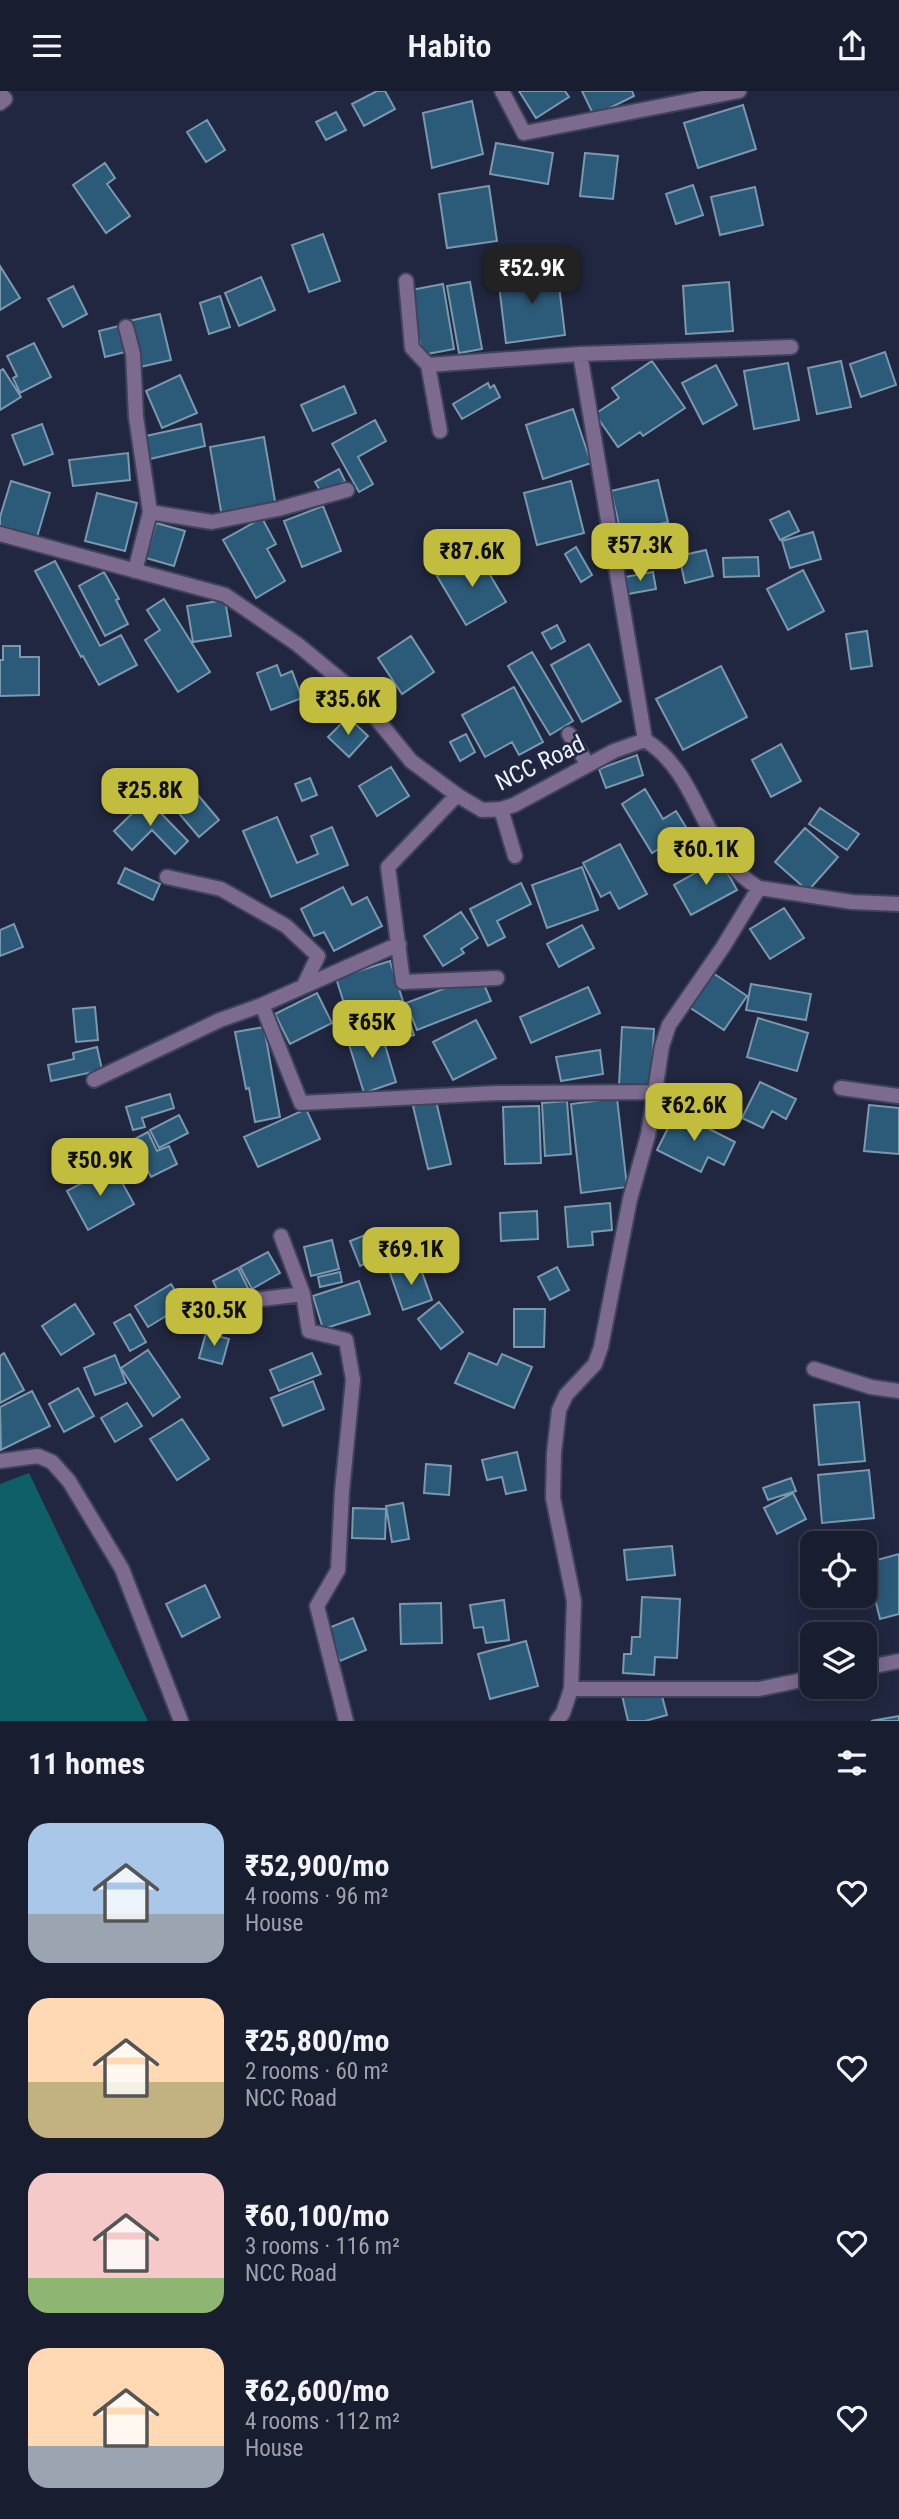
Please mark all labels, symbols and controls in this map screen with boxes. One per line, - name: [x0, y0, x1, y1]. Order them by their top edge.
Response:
- icon: menu: [28, 27, 66, 65]
- text: Habito: [408, 27, 491, 65]
- icon: share: [833, 27, 871, 65]
- pin: ₹52.9K: [475, 247, 589, 306]
- text: ₹52.9K: [499, 255, 565, 282]
- pin: ₹57.3K: [583, 524, 697, 583]
- pin: ₹87.6K: [415, 529, 529, 589]
- text: ₹57.3K: [607, 532, 673, 559]
- text: ₹87.6K: [439, 538, 505, 565]
- pin: ₹35.6K: [291, 677, 405, 737]
- text: ₹35.6K: [315, 686, 381, 713]
- street label: NCC Road: [491, 729, 589, 797]
- pin: ₹25.8K: [93, 769, 207, 828]
- text: ₹25.8K: [117, 777, 183, 804]
- pin: ₹60.1K: [649, 827, 763, 887]
- text: ₹60.1K: [673, 836, 739, 863]
- pin: ₹65K: [331, 1000, 413, 1060]
- text: ₹65K: [349, 1009, 395, 1036]
- pin: ₹62.6K: [637, 1083, 751, 1143]
- text: ₹62.6K: [661, 1092, 727, 1119]
- pin: ₹50.9K: [43, 1139, 157, 1198]
- text: ₹50.9K: [67, 1147, 133, 1174]
- pin: ₹69.1K: [354, 1227, 468, 1287]
- text: ₹69.1K: [378, 1236, 444, 1263]
- pin: ₹30.5K: [157, 1289, 271, 1348]
- text: ₹30.5K: [181, 1297, 247, 1324]
- map controls: [800, 1531, 877, 1699]
- button: locate: [800, 1531, 877, 1608]
- button: layers: [800, 1622, 877, 1699]
- icon: filters: [833, 1744, 871, 1782]
- text: 11 homes: [28, 1746, 145, 1781]
- text: ₹52,900/mo: [245, 1848, 389, 1883]
- icon: home: [84, 1851, 168, 1935]
- icon: heart: [833, 1874, 871, 1912]
- text: 4 rooms · 96 m²: [245, 1883, 388, 1910]
- text: House: [245, 1910, 303, 1937]
- text: ₹25,800/mo: [245, 2023, 389, 2058]
- icon: home: [84, 2026, 168, 2110]
- icon: heart: [833, 2049, 871, 2087]
- text: 2 rooms · 60 m²: [245, 2058, 388, 2085]
- text: NCC Road: [245, 2085, 337, 2112]
- text: ₹60,100/mo: [245, 2198, 389, 2233]
- icon: home: [84, 2201, 168, 2285]
- icon: heart: [833, 2224, 871, 2262]
- text: 3 rooms · 116 m²: [245, 2233, 400, 2260]
- text: NCC Road: [245, 2260, 337, 2287]
- text: ₹62,600/mo: [245, 2373, 389, 2408]
- icon: home: [84, 2376, 168, 2460]
- icon: heart: [833, 2399, 871, 2437]
- text: 4 rooms · 112 m²: [245, 2408, 400, 2435]
- text: House: [245, 2435, 303, 2462]

